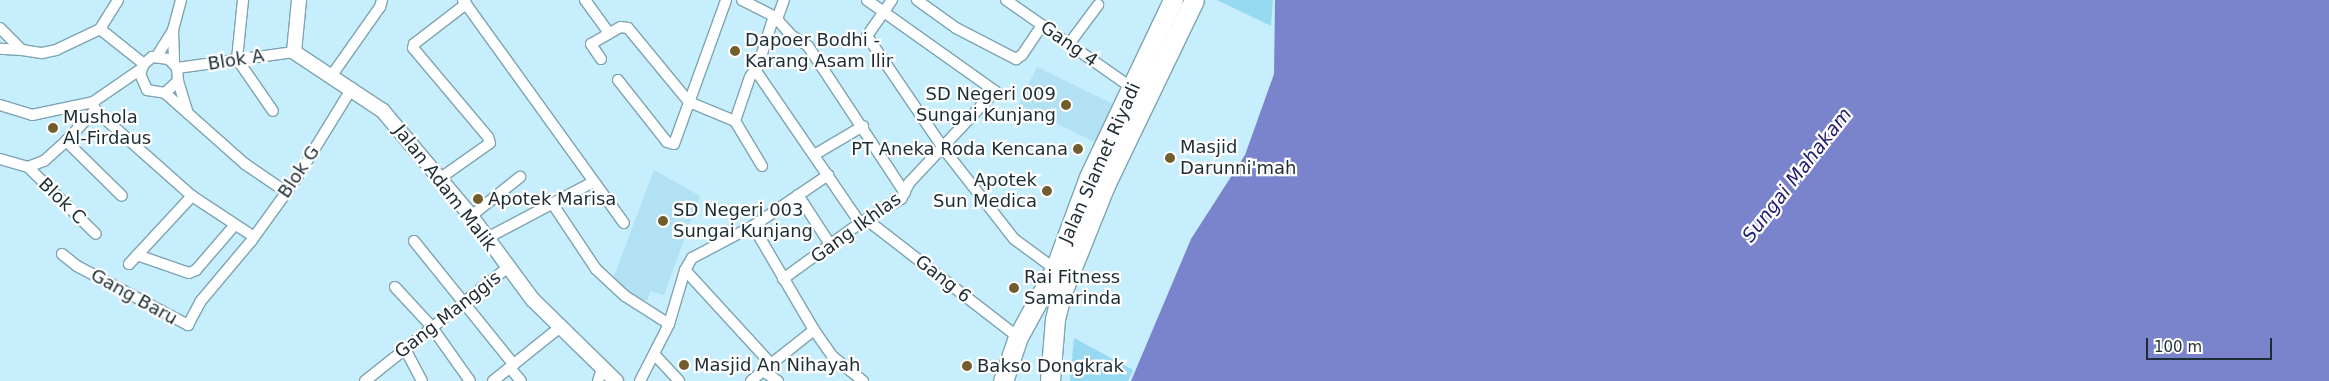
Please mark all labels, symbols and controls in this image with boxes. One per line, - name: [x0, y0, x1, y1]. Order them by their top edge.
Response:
- street label: Gang 4: [1036, 17, 1102, 71]
- place label: Dapoer Bodhi - Karang Asam Ilir: [745, 30, 893, 72]
- street label: Blok A: [206, 45, 266, 75]
- marker: Dapoer Bodhi - Karang Asam Ilir: [729, 45, 741, 57]
- street label: Jalan Slamet Riyadi: [1055, 79, 1145, 247]
- place label: SD Negeri 009 Sungai Kunjang: [916, 84, 1056, 126]
- marker: SD Negeri 009 Sungai Kunjang: [1060, 99, 1072, 111]
- water label: Sungai Mahakam: [1738, 103, 1856, 247]
- place label: Mushola Al-Firdaus: [63, 107, 151, 150]
- street label: Jalan Adam Malik: [389, 121, 501, 255]
- marker: Mushola Al-Firdaus: [47, 122, 59, 134]
- place label: Masjid Darunni'mah: [1180, 137, 1296, 180]
- place label: PT Aneka Roda Kencana: [851, 138, 1068, 160]
- street label: Blok G: [274, 142, 324, 202]
- marker: PT Aneka Roda Kencana: [1072, 143, 1084, 155]
- marker: Masjid Darunni'mah: [1164, 152, 1176, 164]
- place label: Apotek Sun Medica: [933, 170, 1037, 212]
- street label: Blok C: [34, 173, 90, 229]
- marker: Apotek Sun Medica: [1041, 185, 1053, 197]
- place label: Apotek Marisa: [488, 188, 616, 210]
- street label: Gang Ikhlas: [807, 188, 905, 268]
- marker: Apotek Marisa: [472, 193, 484, 205]
- place label: SD Negeri 003 Sungai Kunjang: [673, 200, 813, 242]
- marker: SD Negeri 003 Sungai Kunjang: [657, 215, 669, 227]
- street label: Gang 6: [911, 250, 975, 308]
- street label: Gang Baru: [87, 264, 181, 330]
- street label: Gang Manggis: [391, 267, 505, 363]
- place label: Rai Fitness Samarinda: [1024, 267, 1121, 310]
- marker: Rai Fitness Samarinda: [1008, 282, 1020, 294]
- scale bar: [2149, 328, 2275, 360]
- text: 100 m: [2154, 338, 2202, 356]
- place label: Masjid An Nihayah: [694, 354, 861, 376]
- place label: Bakso Dongkrak: [977, 355, 1124, 377]
- marker: Masjid An Nihayah: [678, 359, 690, 371]
- marker: Bakso Dongkrak: [961, 360, 973, 372]

